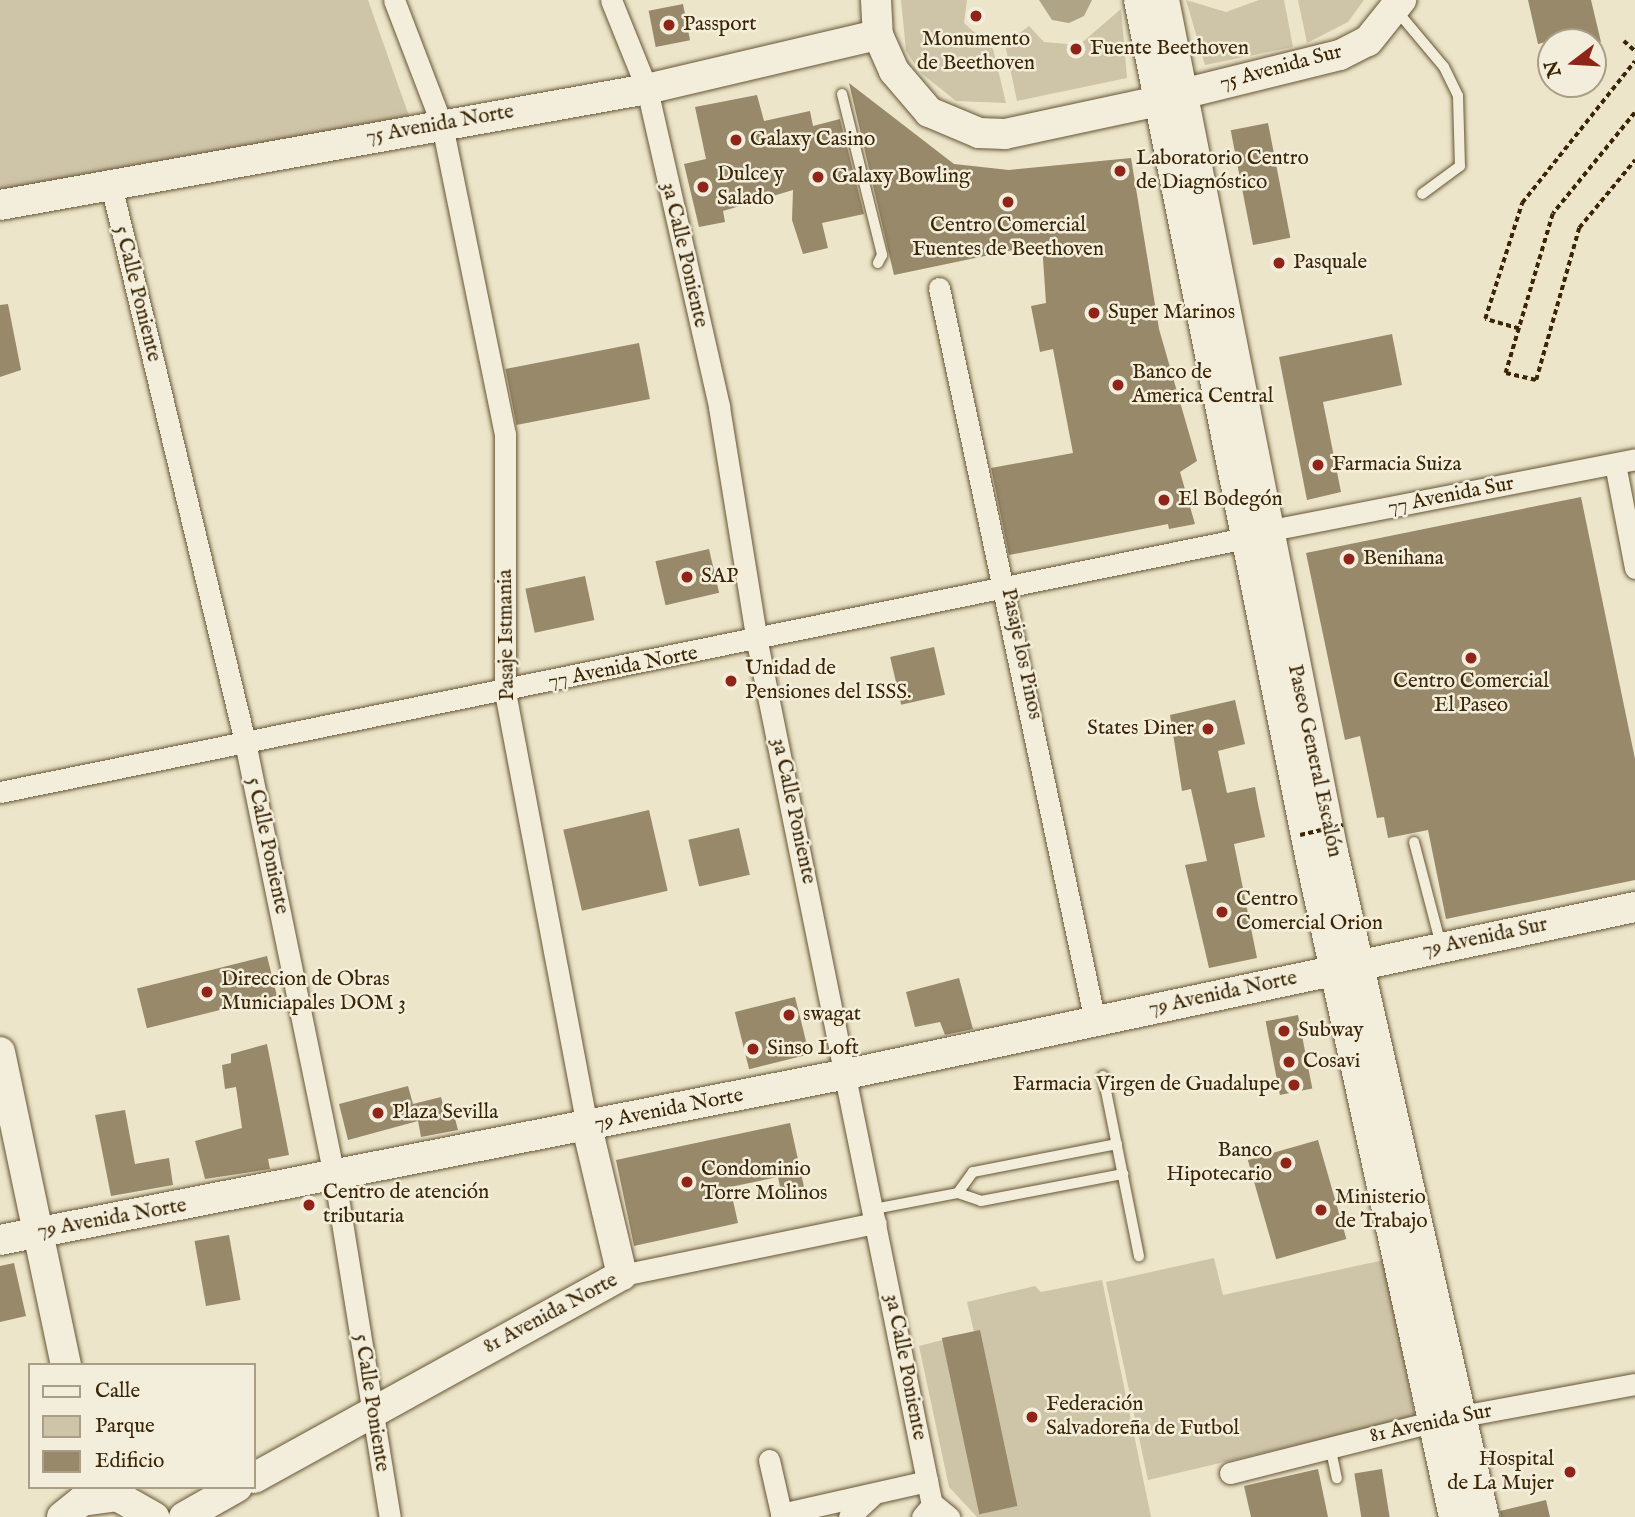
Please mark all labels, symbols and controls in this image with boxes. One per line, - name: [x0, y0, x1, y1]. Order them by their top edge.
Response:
- marker: Monumento de Beethoven: [968, 8, 984, 24]
- place label: Passport: [683, 12, 756, 38]
- marker: Passport: [661, 17, 677, 33]
- place label: Monumento de Beethoven: [917, 27, 1035, 77]
- north arrow: [1537, 28, 1607, 98]
- place label: Fuente Beethoven: [1090, 36, 1249, 62]
- street label: 75 Avenida Sur: [1217, 40, 1345, 96]
- marker: Fuente Beethoven: [1068, 41, 1084, 57]
- text: N: [1540, 57, 1568, 80]
- street label: 75 Avenida Norte: [364, 100, 516, 150]
- place label: Galaxy Casino: [750, 127, 875, 153]
- marker: Galaxy Casino: [728, 132, 744, 148]
- place label: Laboratorio Centro de Diagnóstico: [1136, 146, 1309, 196]
- marker: Laboratorio Centro de Diagnóstico: [1110, 161, 1130, 181]
- place label: Dulce y Salado: [717, 162, 784, 212]
- place label: Galaxy Bowling: [832, 164, 970, 190]
- marker: Galaxy Bowling: [810, 169, 826, 185]
- marker: Dulce y Salado: [695, 179, 711, 195]
- street label: 3a Calle Poniente: [655, 180, 713, 330]
- marker: Centro Comercial Fuentes de Beethoven: [1000, 194, 1016, 210]
- place label: Centro Comercial Fuentes de Beethoven: [912, 213, 1104, 263]
- street label: 5 Calle Poniente: [108, 223, 166, 365]
- place label: Pasquale: [1293, 250, 1367, 276]
- marker: Pasquale: [1271, 255, 1287, 271]
- place label: Super Marinos: [1108, 300, 1235, 326]
- marker: Super Marinos: [1086, 305, 1102, 321]
- place label: Banco de America Central: [1132, 360, 1273, 410]
- marker: Banco de America Central: [1110, 377, 1126, 393]
- place label: Farmacia Suiza: [1332, 452, 1461, 478]
- marker: Farmacia Suiza: [1310, 457, 1326, 473]
- street label: 77 Avenida Sur: [1386, 471, 1516, 521]
- place label: El Bodegón: [1178, 487, 1283, 513]
- marker: El Bodegón: [1156, 492, 1172, 508]
- place label: Benihana: [1363, 546, 1444, 572]
- marker: Benihana: [1341, 551, 1357, 567]
- place label: SAP: [701, 564, 738, 590]
- street label: Pasaje Istmania: [493, 569, 521, 701]
- marker: SAP: [679, 569, 695, 585]
- street label: Pasaje los Pinos: [995, 586, 1047, 722]
- street label: 77 Avenida Norte: [546, 641, 700, 695]
- marker: Centro Comercial El Paseo: [1463, 650, 1479, 666]
- place label: Unidad de Pensiones del ISSS.: [745, 656, 912, 706]
- street label: Paseo General Escalón: [1281, 662, 1347, 860]
- place label: Centro Comercial El Paseo: [1393, 669, 1549, 719]
- marker: Unidad de Pensiones del ISSS.: [723, 673, 739, 689]
- place label: States Diner: [1087, 716, 1194, 742]
- marker: States Diner: [1200, 721, 1216, 737]
- street label: 3a Calle Poniente: [765, 736, 821, 886]
- street label: 5 Calle Poniente: [240, 775, 294, 917]
- place label: Centro Comercial Orion: [1236, 887, 1383, 937]
- marker: Centro Comercial Orion: [1214, 904, 1230, 920]
- street label: 79 Avenida Sur: [1420, 912, 1550, 964]
- street label: 79 Avenida Norte: [1146, 966, 1300, 1022]
- place label: Direccion de Obras Municiapales DOM 3: [221, 967, 406, 1017]
- marker: Direccion de Obras Municiapales DOM 3: [199, 984, 215, 1000]
- place label: swagat: [803, 1002, 861, 1028]
- marker: swagat: [781, 1007, 797, 1023]
- place label: Subway: [1298, 1018, 1364, 1044]
- marker: Subway: [1276, 1023, 1292, 1039]
- place label: Sinso Loft: [767, 1036, 859, 1062]
- marker: Sinso Loft: [745, 1041, 761, 1057]
- place label: Cosavi: [1303, 1049, 1360, 1075]
- marker: Cosavi: [1281, 1054, 1297, 1070]
- place label: Farmacia Virgen de Guadalupe: [1013, 1072, 1280, 1098]
- marker: Farmacia Virgen de Guadalupe: [1286, 1077, 1302, 1093]
- street label: 79 Avenida Norte: [592, 1083, 746, 1137]
- place label: Plaza Sevilla: [392, 1100, 498, 1126]
- marker: Plaza Sevilla: [370, 1105, 386, 1121]
- place label: Banco Hipotecario: [1166, 1138, 1272, 1188]
- marker: Banco Hipotecario: [1278, 1155, 1294, 1171]
- place label: Condominio Torre Molinos: [701, 1157, 827, 1207]
- marker: Condominio Torre Molinos: [679, 1174, 695, 1190]
- place label: Centro de atención tributaria: [323, 1180, 489, 1230]
- place label: Ministerio de Trabajo: [1335, 1185, 1428, 1235]
- street label: 79 Avenida Norte: [35, 1193, 189, 1245]
- marker: Centro de atención tributaria: [301, 1197, 317, 1213]
- marker: Ministerio de Trabajo: [1313, 1202, 1329, 1218]
- street label: 81 Avenida Norte: [480, 1268, 622, 1360]
- street label: 3a Calle Poniente: [878, 1292, 932, 1442]
- street label: 5 Calle Poniente: [348, 1332, 394, 1474]
- legend: [28, 1363, 256, 1489]
- text: Calle: [95, 1378, 140, 1405]
- place label: Federación Salvadoreña de Futbol: [1046, 1392, 1239, 1442]
- street label: 81 Avenida Sur: [1368, 1399, 1494, 1449]
- marker: Federación Salvadoreña de Futbol: [1024, 1409, 1040, 1425]
- text: Parque: [95, 1413, 155, 1440]
- place label: Hospital de La Mujer: [1447, 1447, 1554, 1497]
- text: Edificio: [95, 1448, 164, 1475]
- marker: Hospital de La Mujer: [1560, 1462, 1580, 1482]

